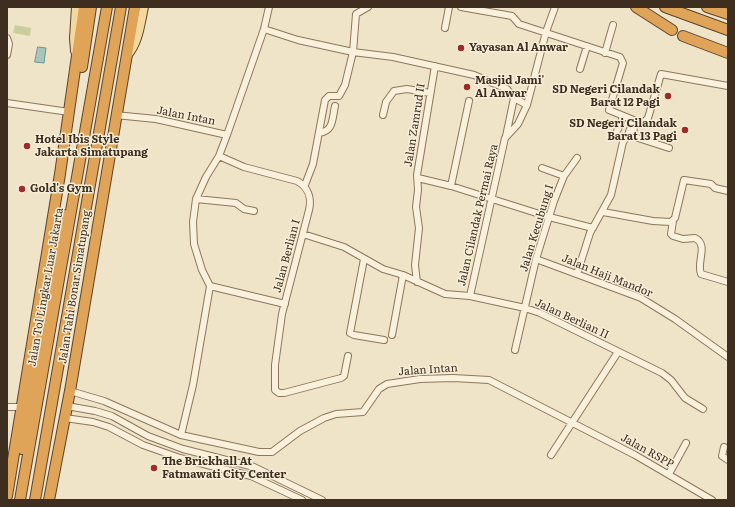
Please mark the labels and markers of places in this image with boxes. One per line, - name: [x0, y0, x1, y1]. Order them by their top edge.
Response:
- place label: Yayasan Al Anwar: [469, 41, 568, 55]
- marker: Yayasan Al Anwar: [456, 43, 466, 53]
- place label: Masjid Jami' Al Anwar: [475, 74, 544, 100]
- marker: Masjid Jami' Al Anwar: [462, 82, 472, 92]
- place label: SD Negeri Cilandak Barat 12 Pagi: [552, 83, 660, 109]
- marker: SD Negeri Cilandak Barat 12 Pagi: [663, 91, 673, 101]
- place label: SD Negeri Cilandak Barat 13 Pagi: [569, 117, 677, 143]
- marker: SD Negeri Cilandak Barat 13 Pagi: [680, 125, 690, 135]
- place label: Hotel Ibis Style Jakarta Simatupang: [35, 133, 148, 159]
- marker: Hotel Ibis Style Jakarta Simatupang: [22, 141, 32, 151]
- place label: Gold's Gym: [30, 182, 92, 196]
- marker: Gold's Gym: [17, 184, 27, 194]
- place label: The Brickhall At Fatmawati City Center: [162, 455, 286, 481]
- marker: The Brickhall At Fatmawati City Center: [149, 463, 159, 473]

